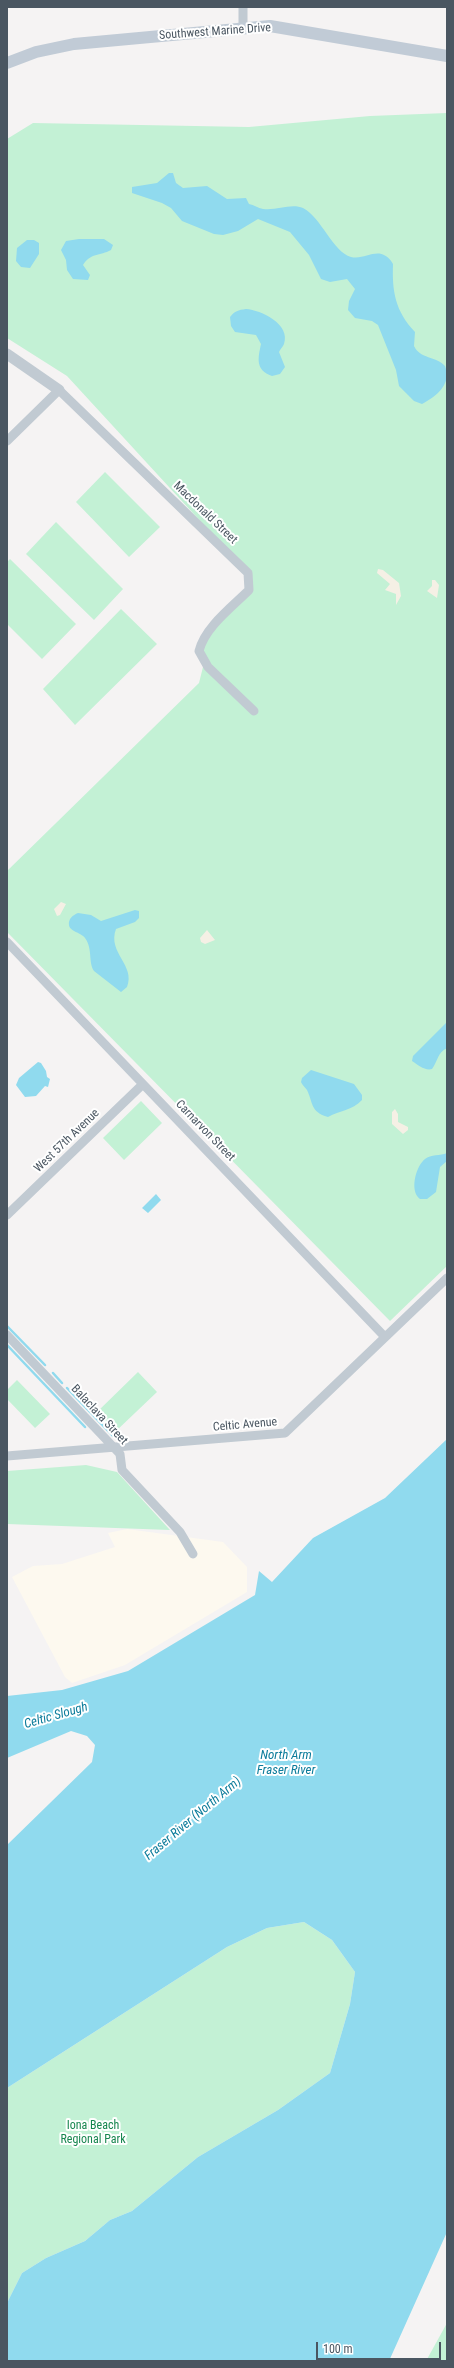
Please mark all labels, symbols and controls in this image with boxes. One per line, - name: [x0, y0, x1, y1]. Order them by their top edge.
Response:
- street label: Southwest Marine Drive: [159, 21, 271, 43]
- street label: Macdonald Street: [170, 479, 240, 547]
- street label: Carnarvon Street: [172, 1097, 238, 1165]
- street label: West 57th Avenue: [31, 1106, 103, 1176]
- street label: Balaclava Street: [68, 1382, 130, 1448]
- street label: Celtic Avenue: [212, 1415, 278, 1435]
- water label: Celtic Slough: [22, 1699, 90, 1733]
- water label: North Arm Fraser River: [257, 1748, 315, 1779]
- water label: Fraser River (North Arm): [142, 1774, 244, 1864]
- park label: Iona Beach Regional Park: [60, 2119, 126, 2147]
- scale bar: [318, 2334, 443, 2360]
- text: 100 m: [323, 2342, 353, 2356]

